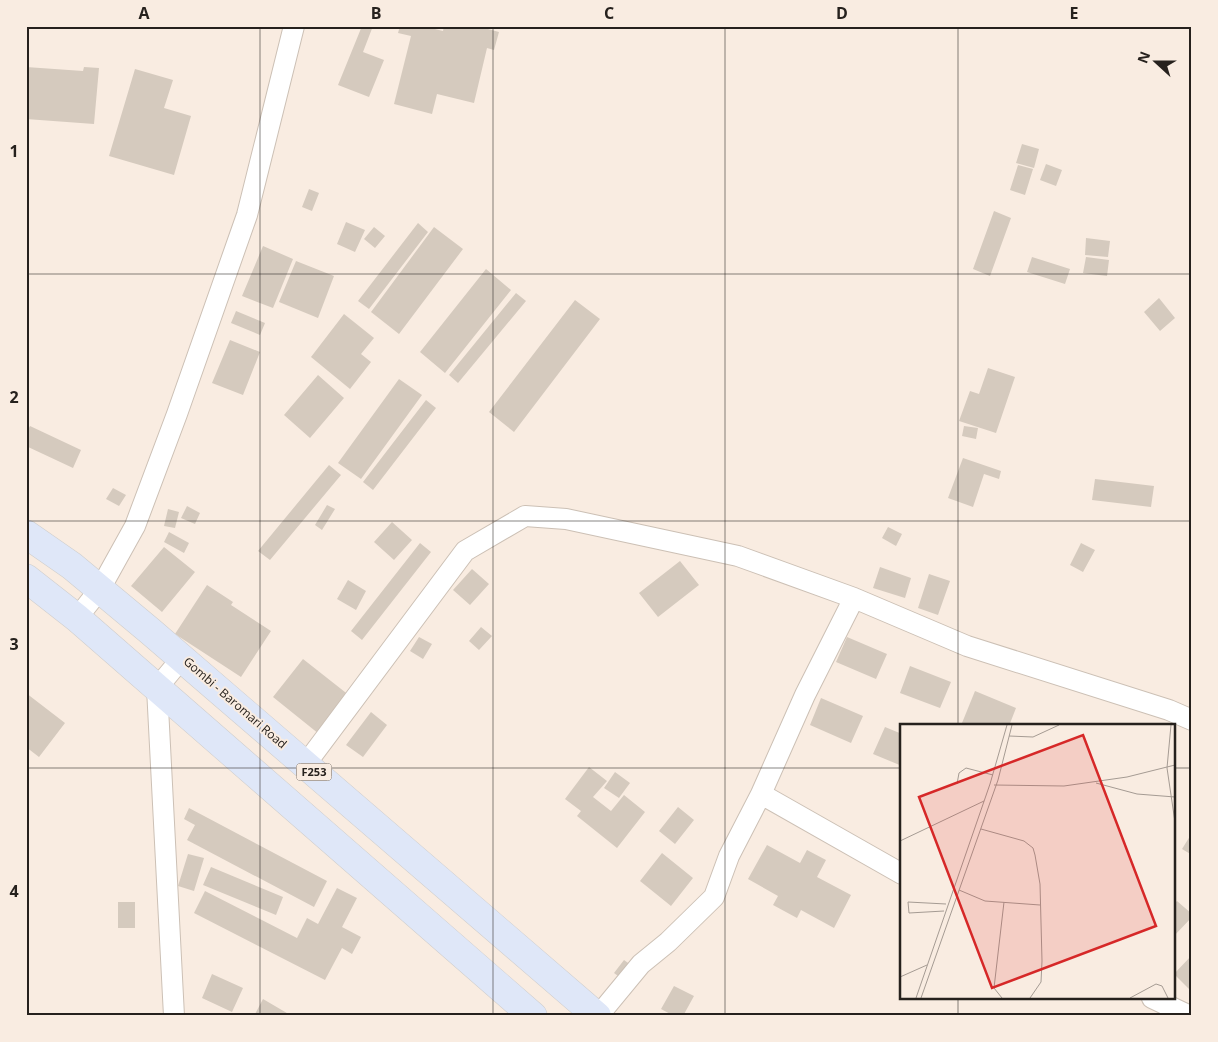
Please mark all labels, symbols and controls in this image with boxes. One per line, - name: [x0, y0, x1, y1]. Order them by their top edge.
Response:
- text: A: [138, 2, 150, 24]
- text: B: [371, 2, 381, 24]
- text: C: [604, 2, 614, 24]
- text: D: [836, 2, 848, 24]
- text: E: [1070, 2, 1079, 24]
- north arrow: [1130, 38, 1180, 88]
- text: N: [1132, 48, 1154, 66]
- text: 1: [9, 140, 19, 162]
- text: 2: [9, 386, 19, 408]
- text: 3: [9, 633, 19, 655]
- street label: Gombi - Baromari Road: [180, 653, 291, 752]
- inset map: [900, 724, 1176, 1000]
- road number: F253: [296, 764, 332, 780]
- text: 4: [9, 880, 19, 902]

